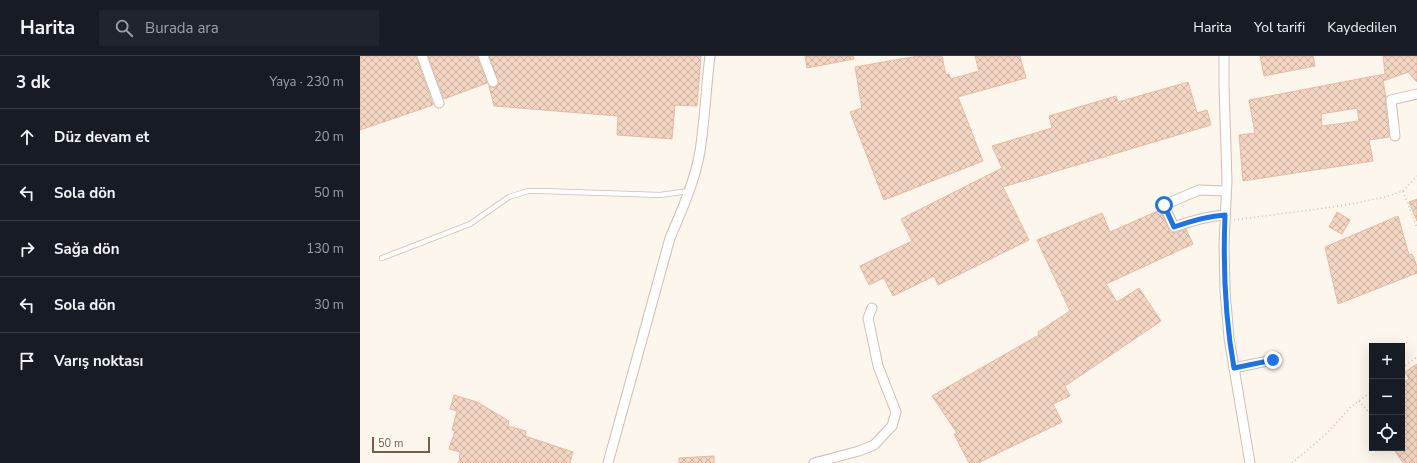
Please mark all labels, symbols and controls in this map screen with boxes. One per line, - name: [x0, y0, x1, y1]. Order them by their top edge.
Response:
- search box: [99, 10, 379, 46]
- text: Harita: [20, 15, 75, 41]
- icon: search: [113, 17, 135, 39]
- text: Burada ara: [145, 18, 219, 38]
- text: Harita: [1193, 18, 1232, 37]
- text: Yol tarifi: [1254, 18, 1305, 37]
- text: Kaydedilen: [1327, 18, 1397, 37]
- text: 3 dk: [16, 71, 50, 94]
- text: Yaya · 230 m: [269, 73, 344, 91]
- icon: ahead: [16, 126, 38, 148]
- text: Düz devam et: [54, 127, 149, 147]
- text: 20 m: [314, 128, 344, 146]
- icon: left: [16, 182, 38, 204]
- text: Sola dön: [54, 183, 116, 203]
- text: 50 m: [314, 184, 344, 202]
- route start: [1155, 196, 1173, 214]
- icon: right: [16, 238, 38, 260]
- text: Sağa dön: [54, 239, 119, 259]
- text: 130 m: [306, 240, 344, 258]
- icon: left: [16, 294, 38, 316]
- text: Sola dön: [54, 295, 116, 315]
- text: 30 m: [314, 296, 344, 314]
- map controls: [1369, 343, 1405, 451]
- button: +: [1369, 343, 1405, 379]
- icon: arrive: [16, 350, 38, 372]
- text: Varış noktası: [54, 351, 143, 371]
- route end: [1264, 351, 1282, 369]
- button: −: [1369, 379, 1405, 415]
- button: locate: [1369, 415, 1405, 451]
- scale bar: [372, 435, 430, 454]
- text: 50 m: [378, 436, 403, 451]

